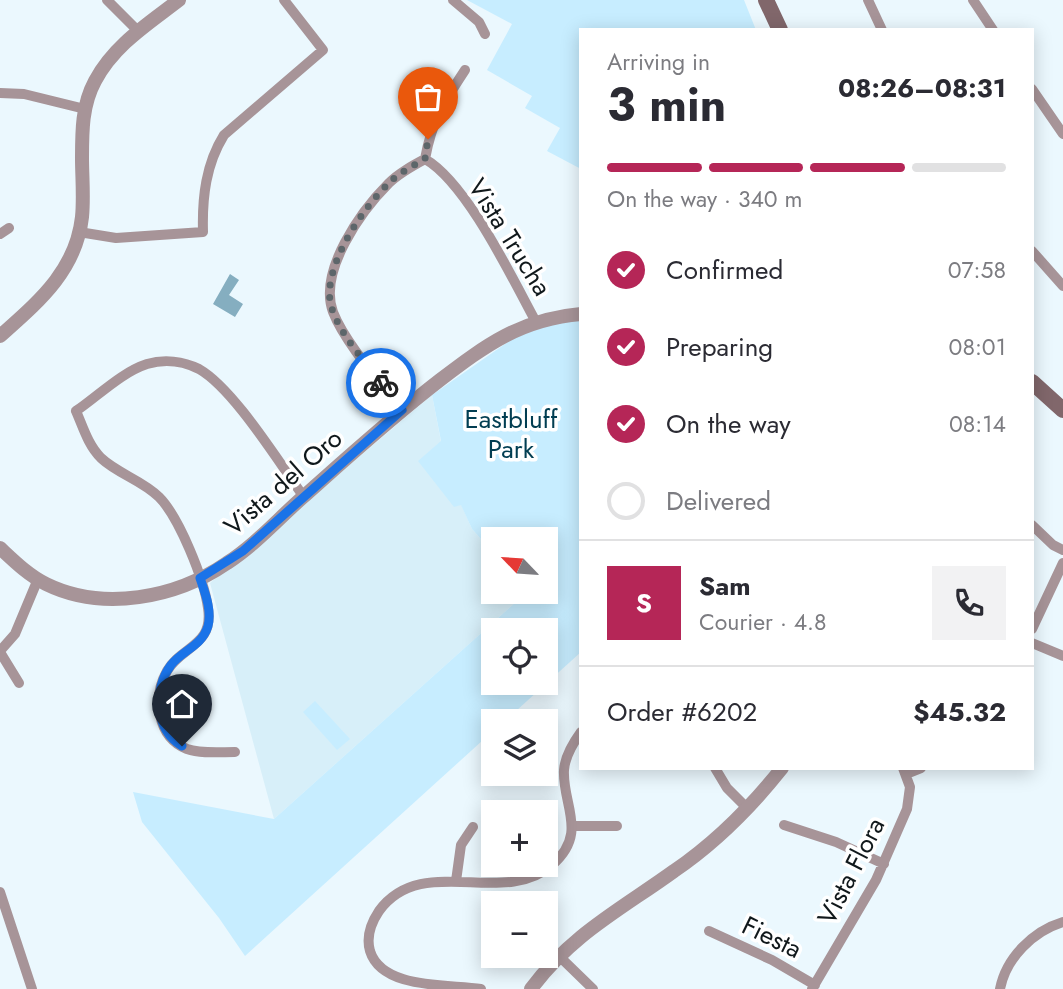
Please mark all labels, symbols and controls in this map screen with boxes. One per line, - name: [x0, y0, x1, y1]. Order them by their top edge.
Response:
- text: Arriving in: [607, 45, 710, 79]
- pin: [398, 67, 458, 139]
- text: 08:26–08:31: [838, 69, 1006, 107]
- text: 3 min: [607, 72, 726, 138]
- icon: bag: [409, 78, 447, 116]
- street label: Vista Trucha: [459, 171, 561, 303]
- text: On the way · 340 m: [607, 182, 803, 216]
- icon: check: [607, 251, 645, 289]
- text: Confirmed: [666, 251, 783, 289]
- text: 07:58: [948, 253, 1006, 287]
- icon: check: [607, 328, 645, 366]
- text: Preparing: [666, 328, 773, 366]
- text: 08:01: [949, 330, 1006, 364]
- courier: [346, 348, 416, 418]
- icon: bike: [362, 364, 400, 402]
- park label: Eastbluff Park: [465, 400, 558, 468]
- icon: check: [607, 405, 645, 443]
- text: On the way: [666, 405, 791, 443]
- text: 08:14: [949, 407, 1006, 441]
- street label: Vista del Oro: [215, 420, 351, 544]
- text: Delivered: [666, 482, 771, 520]
- north arrow: [481, 527, 558, 604]
- map controls: [481, 527, 558, 968]
- button: phone: [932, 566, 1006, 640]
- text: Sam: [699, 567, 751, 605]
- text: S: [636, 584, 652, 622]
- text: Courier · 4.8: [699, 605, 827, 639]
- button: locate: [481, 618, 558, 695]
- pin: [152, 674, 212, 746]
- icon: home: [163, 685, 201, 723]
- text: Order #6202: [607, 693, 757, 731]
- text: $45.32: [913, 693, 1006, 731]
- button: layers: [481, 709, 558, 786]
- button: +: [481, 800, 558, 877]
- street label: Vista Flora: [808, 811, 894, 931]
- button: −: [481, 891, 558, 968]
- street label: Fiesta: [736, 906, 808, 968]

